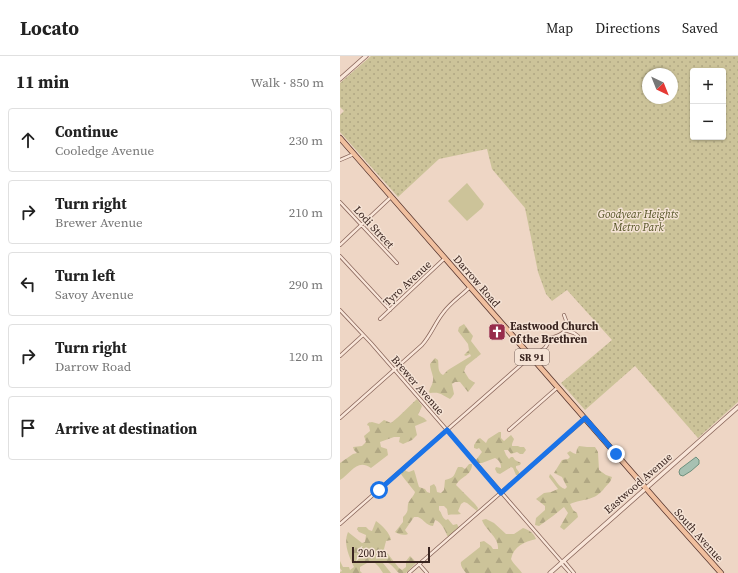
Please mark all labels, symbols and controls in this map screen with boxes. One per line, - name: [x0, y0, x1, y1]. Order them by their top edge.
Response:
- text: Locato: [20, 15, 79, 41]
- text: Map: [546, 18, 573, 38]
- text: Directions: [595, 18, 660, 38]
- text: Saved: [682, 18, 718, 38]
- north arrow: [642, 68, 678, 104]
- map controls: [690, 68, 726, 140]
- button: +: [690, 68, 726, 104]
- text: 11 min: [16, 70, 69, 94]
- text: Walk · 850 m: [251, 74, 324, 91]
- button: −: [690, 104, 726, 140]
- text: Continue: [55, 121, 118, 142]
- icon: ahead: [17, 129, 39, 151]
- text: 230 m: [289, 132, 323, 149]
- text: Cooledge Avenue: [55, 142, 154, 159]
- text: Turn right: [55, 193, 127, 214]
- icon: right: [17, 201, 39, 223]
- street label: Lodi Street: [350, 203, 398, 252]
- text: 210 m: [289, 204, 323, 221]
- park label: Goodyear Heights Metro Park: [598, 207, 678, 235]
- text: Brewer Avenue: [55, 214, 143, 231]
- street label: Darrow Road: [450, 252, 504, 311]
- street label: Tyro Avenue: [380, 257, 435, 310]
- text: Turn left: [55, 265, 115, 286]
- icon: left: [17, 273, 39, 295]
- text: 290 m: [289, 276, 323, 293]
- text: Savoy Avenue: [55, 286, 134, 303]
- place label: Eastwood Church of the Brethren: [510, 319, 599, 347]
- church icon: Eastwood Church of the Brethren: [487, 322, 507, 342]
- text: Turn right: [55, 337, 127, 358]
- icon: right: [17, 345, 39, 367]
- text: 120 m: [289, 348, 323, 365]
- road number: SR 91: [515, 349, 549, 365]
- street label: Brewer Avenue: [388, 352, 448, 418]
- text: Darrow Road: [55, 358, 131, 375]
- icon: arrive: [17, 417, 39, 439]
- text: Arrive at destination: [55, 418, 197, 439]
- route end: [607, 445, 625, 463]
- street label: Eastwood Avenue: [601, 449, 676, 517]
- route start: [370, 481, 388, 499]
- street label: South Avenue: [671, 505, 727, 565]
- scale bar: [352, 545, 430, 564]
- text: 200 m: [358, 546, 387, 561]

